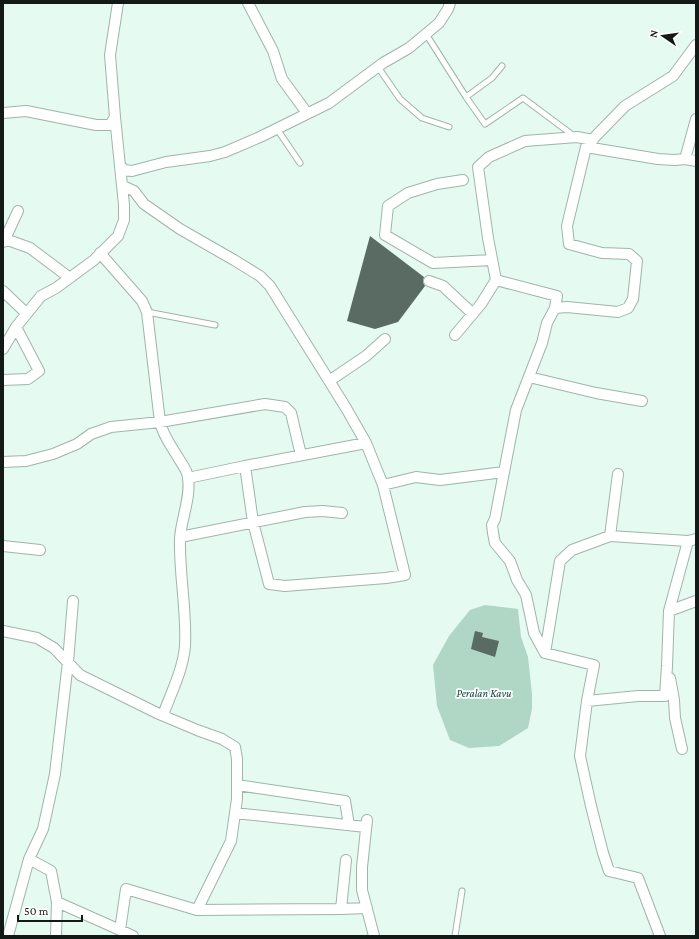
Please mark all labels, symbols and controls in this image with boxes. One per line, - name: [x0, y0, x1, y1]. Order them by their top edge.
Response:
- north arrow: [643, 16, 683, 56]
- text: N: [647, 28, 660, 39]
- park label: Peralan Kavu: [456, 687, 512, 699]
- scale bar: [18, 897, 82, 923]
- text: 50 m: [24, 904, 49, 918]

